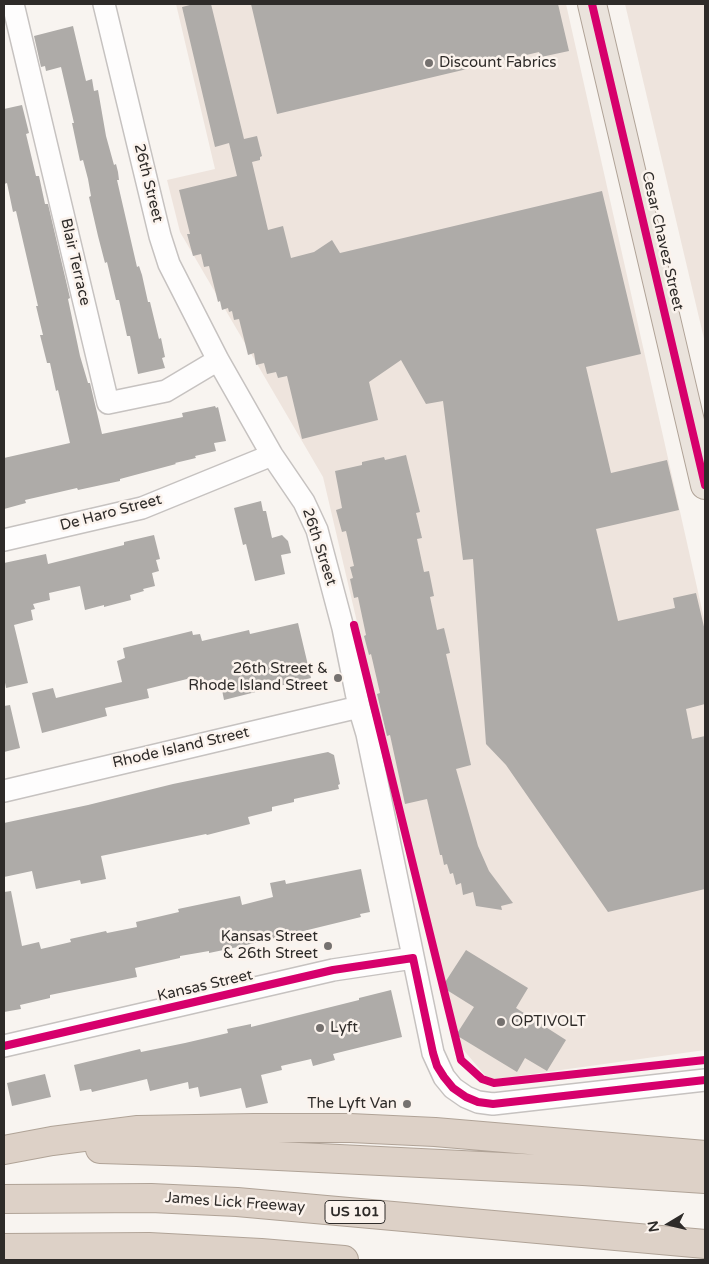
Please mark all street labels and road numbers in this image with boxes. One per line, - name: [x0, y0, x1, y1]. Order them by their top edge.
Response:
- street label: 26th Street: [130, 142, 166, 224]
- street label: Cesar Chavez Street: [637, 170, 687, 312]
- street label: Blair Terrace: [56, 217, 94, 307]
- street label: De Haro Street: [58, 491, 164, 535]
- street label: 26th Street: [298, 506, 340, 588]
- street label: Rhode Island Street: [111, 724, 251, 772]
- street label: Kansas Street: [156, 966, 254, 1006]
- street label: James Lick Freeway: [164, 1189, 306, 1217]
- road number: US 101: [325, 1200, 385, 1224]

